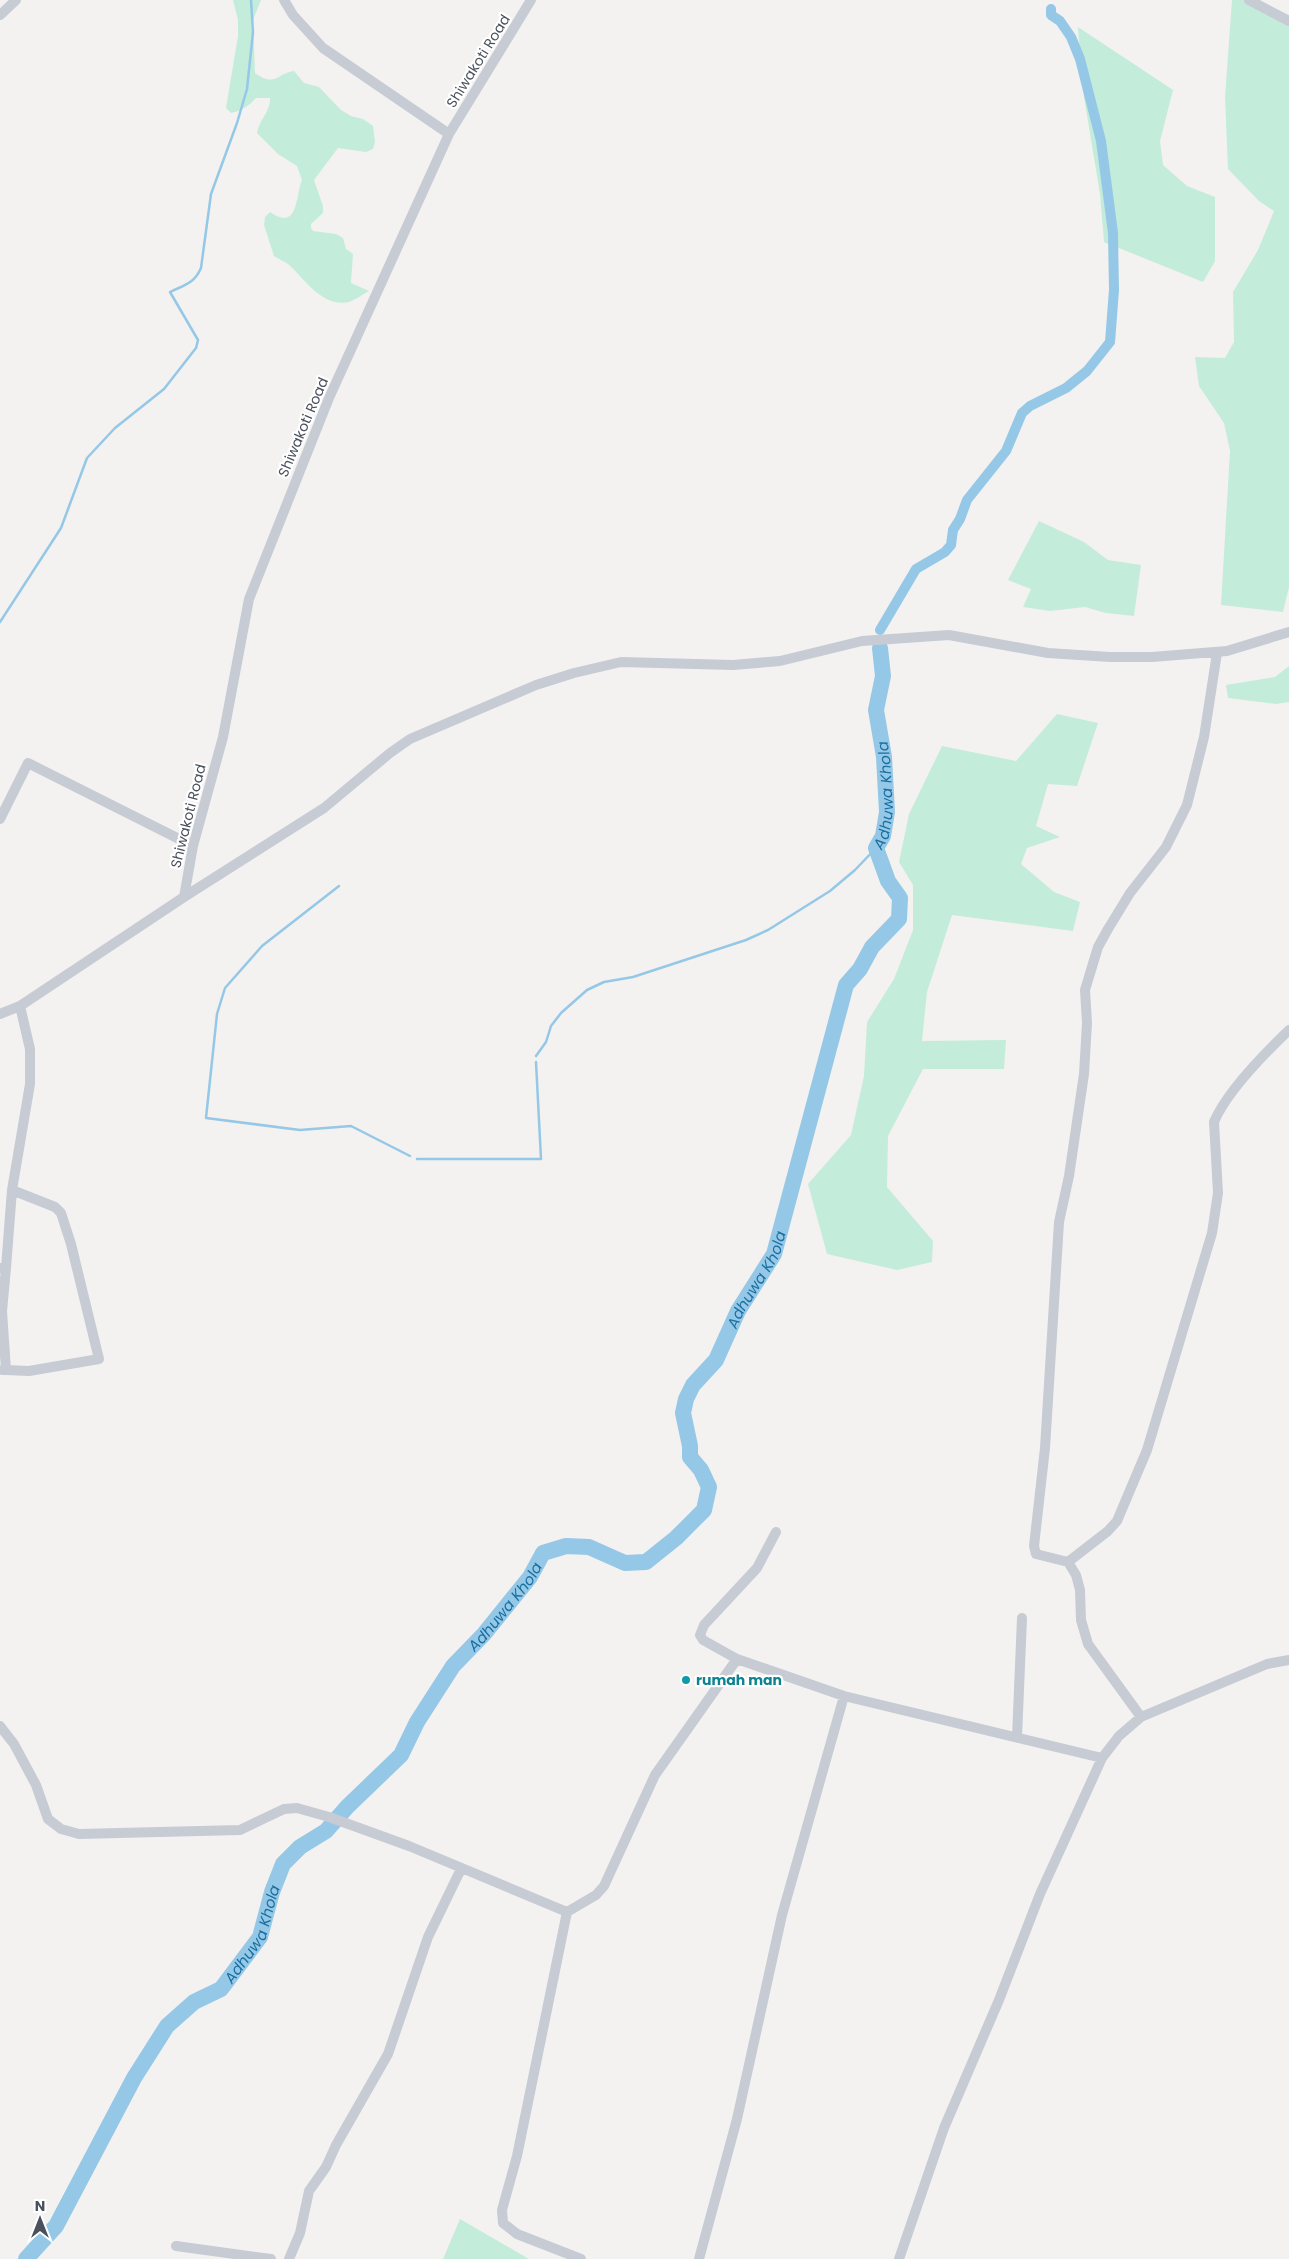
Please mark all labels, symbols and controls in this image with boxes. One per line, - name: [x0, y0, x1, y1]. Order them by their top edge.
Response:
- street label: Shiwakoti Road: [441, 11, 515, 111]
- street label: Shiwakoti Road: [273, 374, 333, 480]
- water label: Adhuwa Khola: [867, 740, 898, 854]
- street label: Shiwakoti Road: [165, 762, 211, 870]
- water label: Adhuwa Khola: [721, 1229, 790, 1332]
- water label: Adhuwa Khola: [462, 1558, 547, 1656]
- place label: rumah man: [696, 1670, 782, 1690]
- marker: rumah man: [680, 1674, 692, 1686]
- water label: Adhuwa Khola: [218, 1882, 284, 1988]
- north arrow: [15, 2194, 65, 2244]
- text: N: [35, 2196, 45, 2216]

